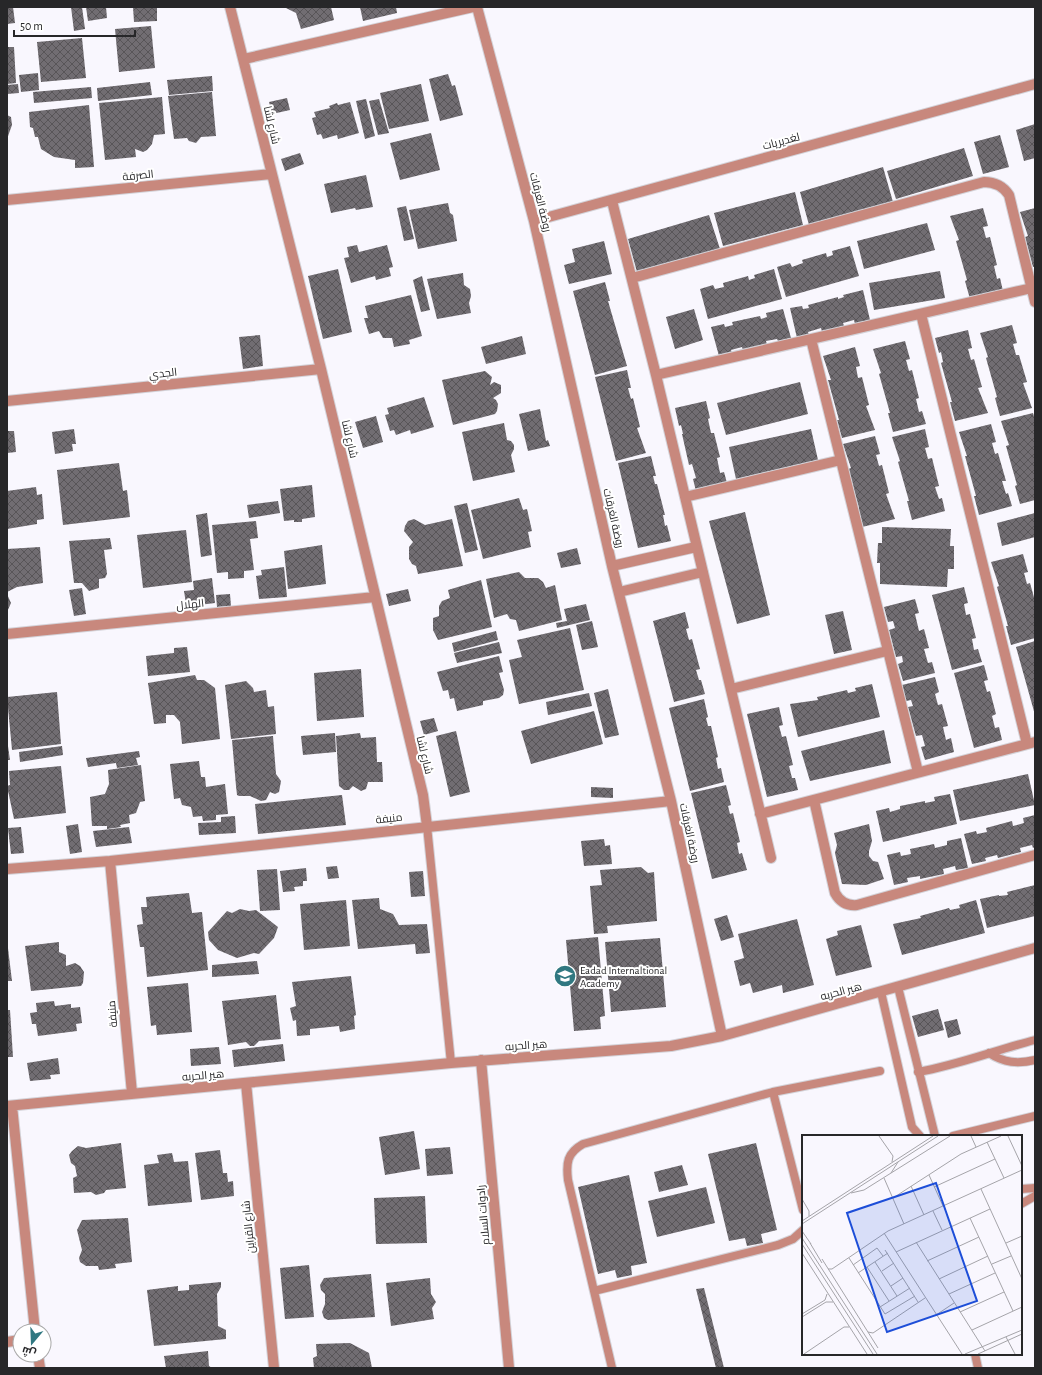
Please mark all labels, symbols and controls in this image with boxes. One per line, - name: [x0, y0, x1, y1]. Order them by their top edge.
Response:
- scale bar: [14, 12, 135, 38]
- text: 50 m: [20, 20, 43, 32]
- street label: شارع لشا: [260, 105, 281, 146]
- street label: لغديريات: [761, 131, 801, 153]
- street label: الصرفة: [122, 168, 154, 184]
- street label: روضة الغرقات: [527, 171, 553, 233]
- street label: الجدي: [148, 367, 178, 383]
- street label: شارع لشا: [338, 419, 359, 460]
- street label: روضة الغرقات: [600, 487, 626, 549]
- street label: الهلال: [176, 598, 205, 612]
- street label: شارع لشا: [413, 735, 435, 776]
- street label: روضة الغرقات: [677, 802, 701, 864]
- street label: منيفة: [375, 812, 403, 825]
- school or university icon: Eadad Internaltional Academy: [552, 963, 578, 989]
- place label: Eadad Internaltional Academy: [580, 965, 667, 989]
- street label: هير الحربه: [819, 981, 863, 1003]
- street label: منيفة: [106, 1000, 119, 1028]
- street label: هير الحربه: [505, 1039, 548, 1053]
- street label: هير الحربه: [181, 1068, 225, 1084]
- inset map: [802, 1135, 1022, 1355]
- street label: رادوات السلام: [475, 1184, 494, 1245]
- street label: شارع القراين: [240, 1200, 259, 1254]
- north arrow: [12, 1323, 52, 1363]
- text: ش: [20, 1344, 38, 1359]

